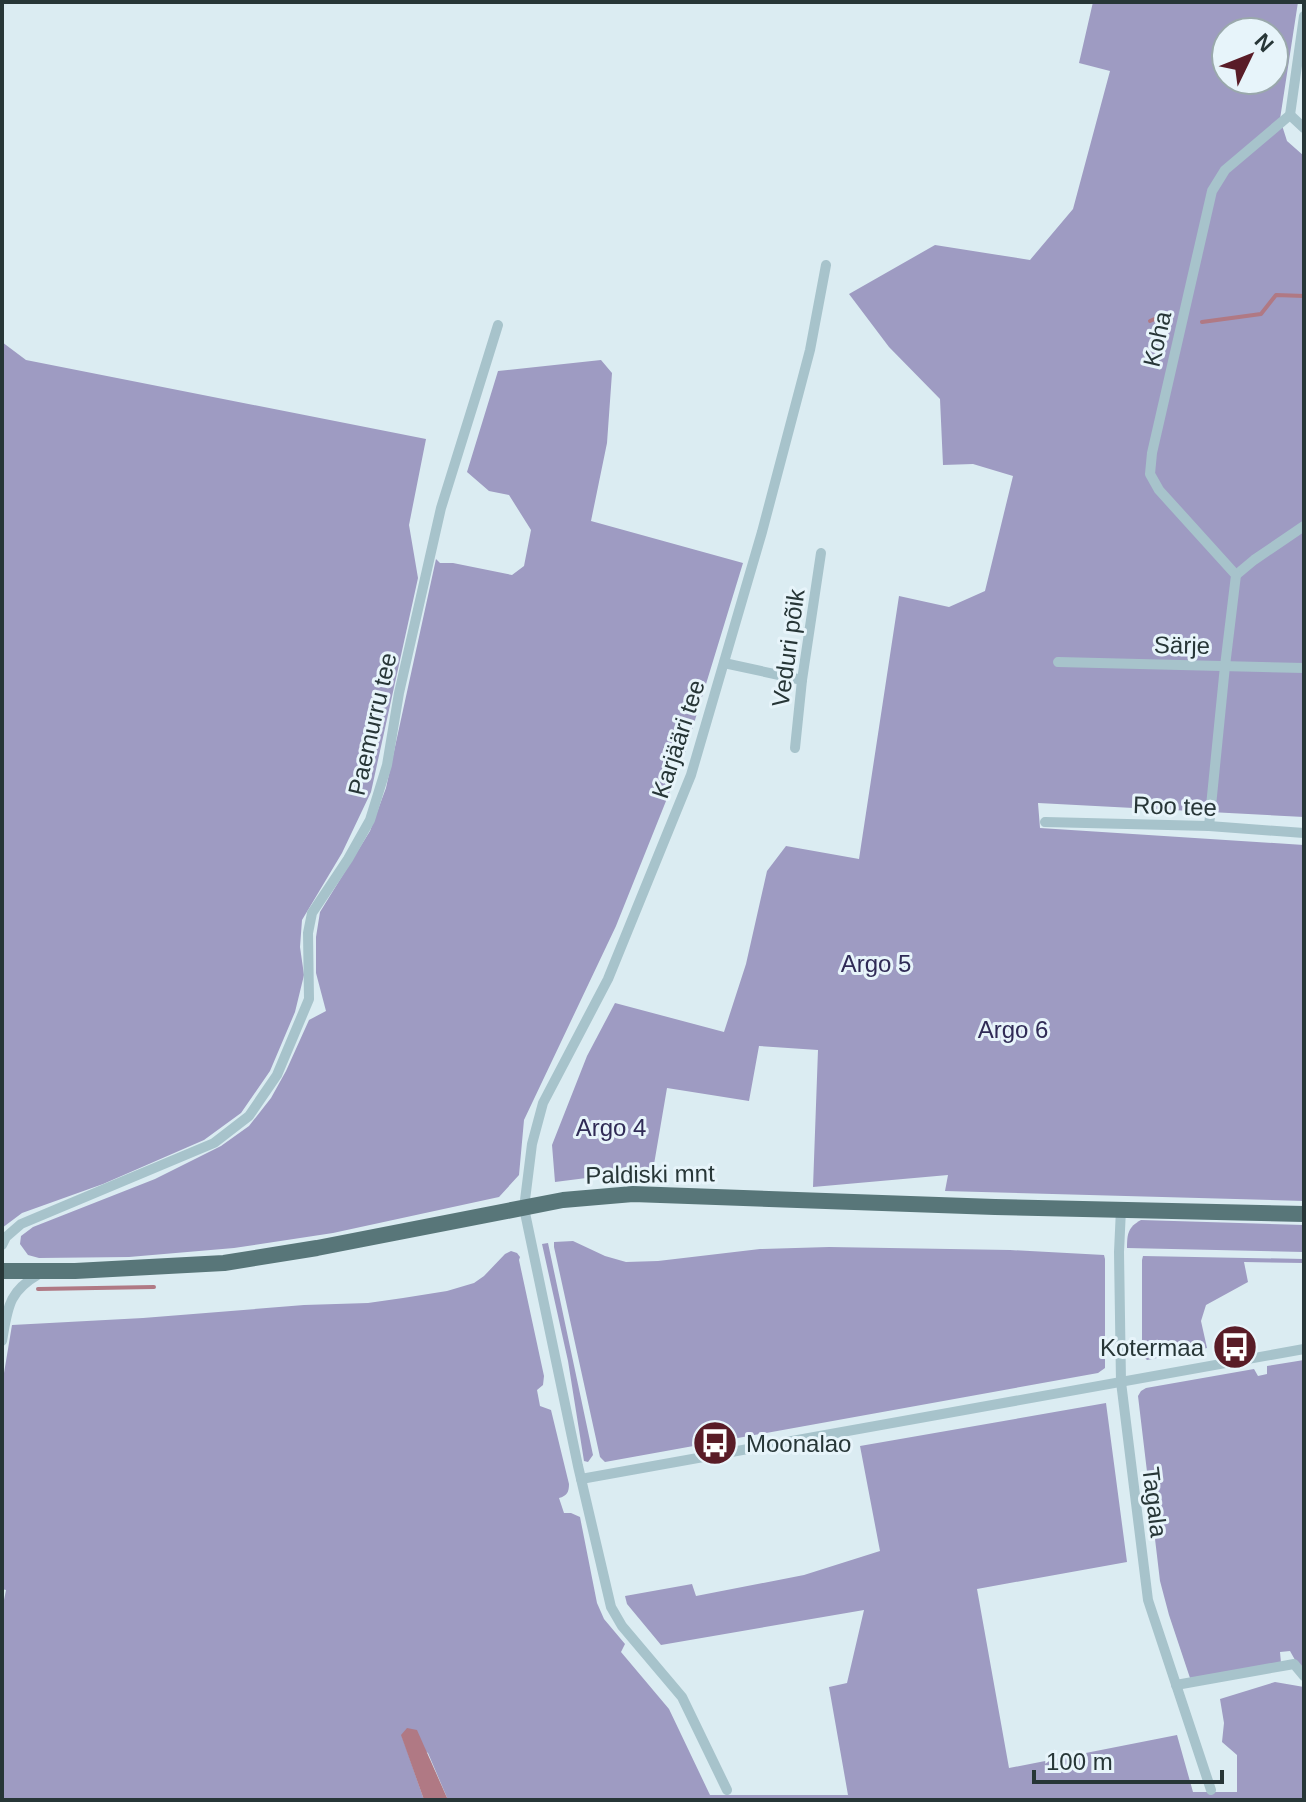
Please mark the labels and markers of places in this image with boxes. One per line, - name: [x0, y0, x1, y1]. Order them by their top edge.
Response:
- bus stop icon: Kotermaa: [1211, 1323, 1259, 1371]
- place label: Kotermaa: [1100, 1334, 1205, 1361]
- bus stop icon: Moonalao: [691, 1419, 739, 1467]
- place label: Moonalao: [746, 1430, 851, 1457]

